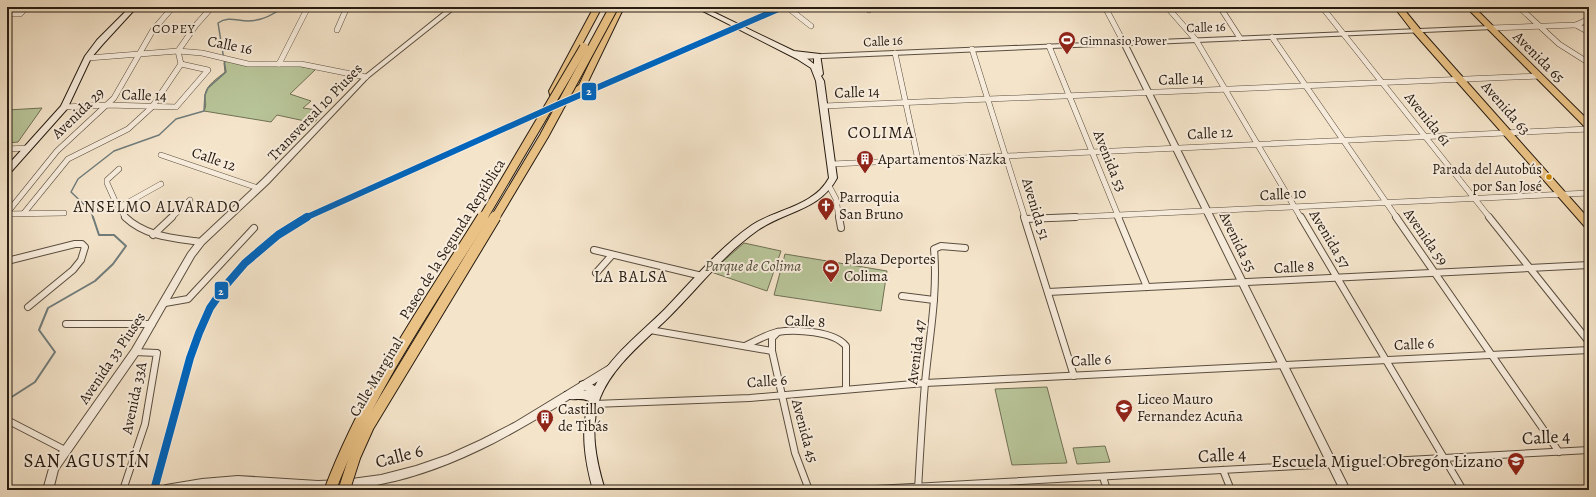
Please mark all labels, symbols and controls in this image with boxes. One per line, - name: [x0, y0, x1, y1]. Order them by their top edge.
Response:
- street label: Calle 16: [1186, 18, 1226, 36]
- district label: COPEY: [152, 20, 196, 37]
- street label: Avenida 65: [1508, 26, 1569, 87]
- sports icon: Gimnasio Power: [1057, 30, 1077, 55]
- street label: Calle 16: [206, 31, 254, 59]
- street label: Calle 16: [863, 31, 903, 51]
- place label: Gimnasio Power: [1080, 32, 1167, 49]
- street label: Transversal 10 Piuses: [263, 59, 367, 165]
- street label: Calle 14: [1158, 68, 1204, 90]
- street label: Avenida 63: [1476, 76, 1535, 139]
- street label: Calle 14: [834, 81, 880, 103]
- line badge: 2: [581, 82, 597, 101]
- street label: Avenida 29: [47, 83, 109, 144]
- street label: Calle 14: [121, 84, 167, 106]
- text: 2: [586, 84, 592, 99]
- street label: Avenida 61: [1399, 87, 1456, 150]
- district label: COLIMA: [848, 121, 915, 144]
- street label: Calle 12: [1187, 122, 1233, 144]
- street label: Avenida 53: [1088, 126, 1131, 195]
- street label: Calle 12: [189, 142, 239, 176]
- building icon: Apartamentos Nazka: [855, 149, 875, 174]
- place label: Apartamentos Nazka: [877, 149, 1006, 169]
- street label: Paseo de la Segunda República: [394, 155, 510, 323]
- place label: Parada del Autobús por San José: [1432, 160, 1542, 196]
- marker: Parada del Autobús por San José: [1544, 172, 1554, 182]
- street label: Avenida 51: [1017, 175, 1055, 242]
- street label: Calle 10: [1259, 183, 1307, 205]
- place label: Parroquia San Bruno: [839, 187, 903, 224]
- district label: ANSELMO ALVARADO: [72, 196, 241, 218]
- church icon: Parroquia San Bruno: [816, 196, 836, 221]
- street label: Avenida 59: [1398, 204, 1453, 270]
- street label: Avenida 57: [1304, 205, 1356, 273]
- street label: Avenida 55: [1214, 208, 1261, 276]
- place label: Plaza Deportes Colima: [844, 249, 936, 286]
- park label: Parque de Colima: [705, 256, 801, 276]
- street label: Calle 8: [1273, 256, 1315, 278]
- sports icon: Plaza Deportes Colima: [821, 258, 841, 283]
- district label: LA BALSA: [594, 266, 668, 288]
- line badge: 2: [214, 281, 229, 300]
- text: 2: [218, 284, 224, 299]
- street label: Avenida 33 Piuses: [73, 308, 150, 409]
- street label: Calle 8: [784, 310, 826, 332]
- street label: Avenida 47: [902, 318, 930, 387]
- street label: Calle Marginal: [344, 333, 408, 420]
- street label: Calle 6: [1393, 333, 1435, 355]
- street label: Calle 6: [1070, 349, 1112, 371]
- street label: Avenida 33A: [116, 360, 151, 437]
- street label: Calle 6: [746, 370, 788, 392]
- place label: Liceo Mauro Fernandez Acuña: [1137, 389, 1243, 426]
- street label: Avenida 45: [787, 396, 823, 465]
- school or university icon: Liceo Mauro Fernandez Acuña: [1114, 398, 1134, 423]
- place label: Castillo de Tibás: [558, 399, 608, 436]
- building icon: Castillo de Tibás: [535, 408, 555, 433]
- street label: Calle 4: [1521, 424, 1571, 450]
- street label: Calle 6: [373, 438, 425, 474]
- street label: Calle 4: [1197, 442, 1247, 468]
- district label: SAN AGUSTÍN: [23, 448, 151, 474]
- place label: Escuela Miguel Obregón Lizano: [1271, 449, 1503, 473]
- school or university icon: Escuela Miguel Obregón Lizano: [1506, 451, 1526, 476]

